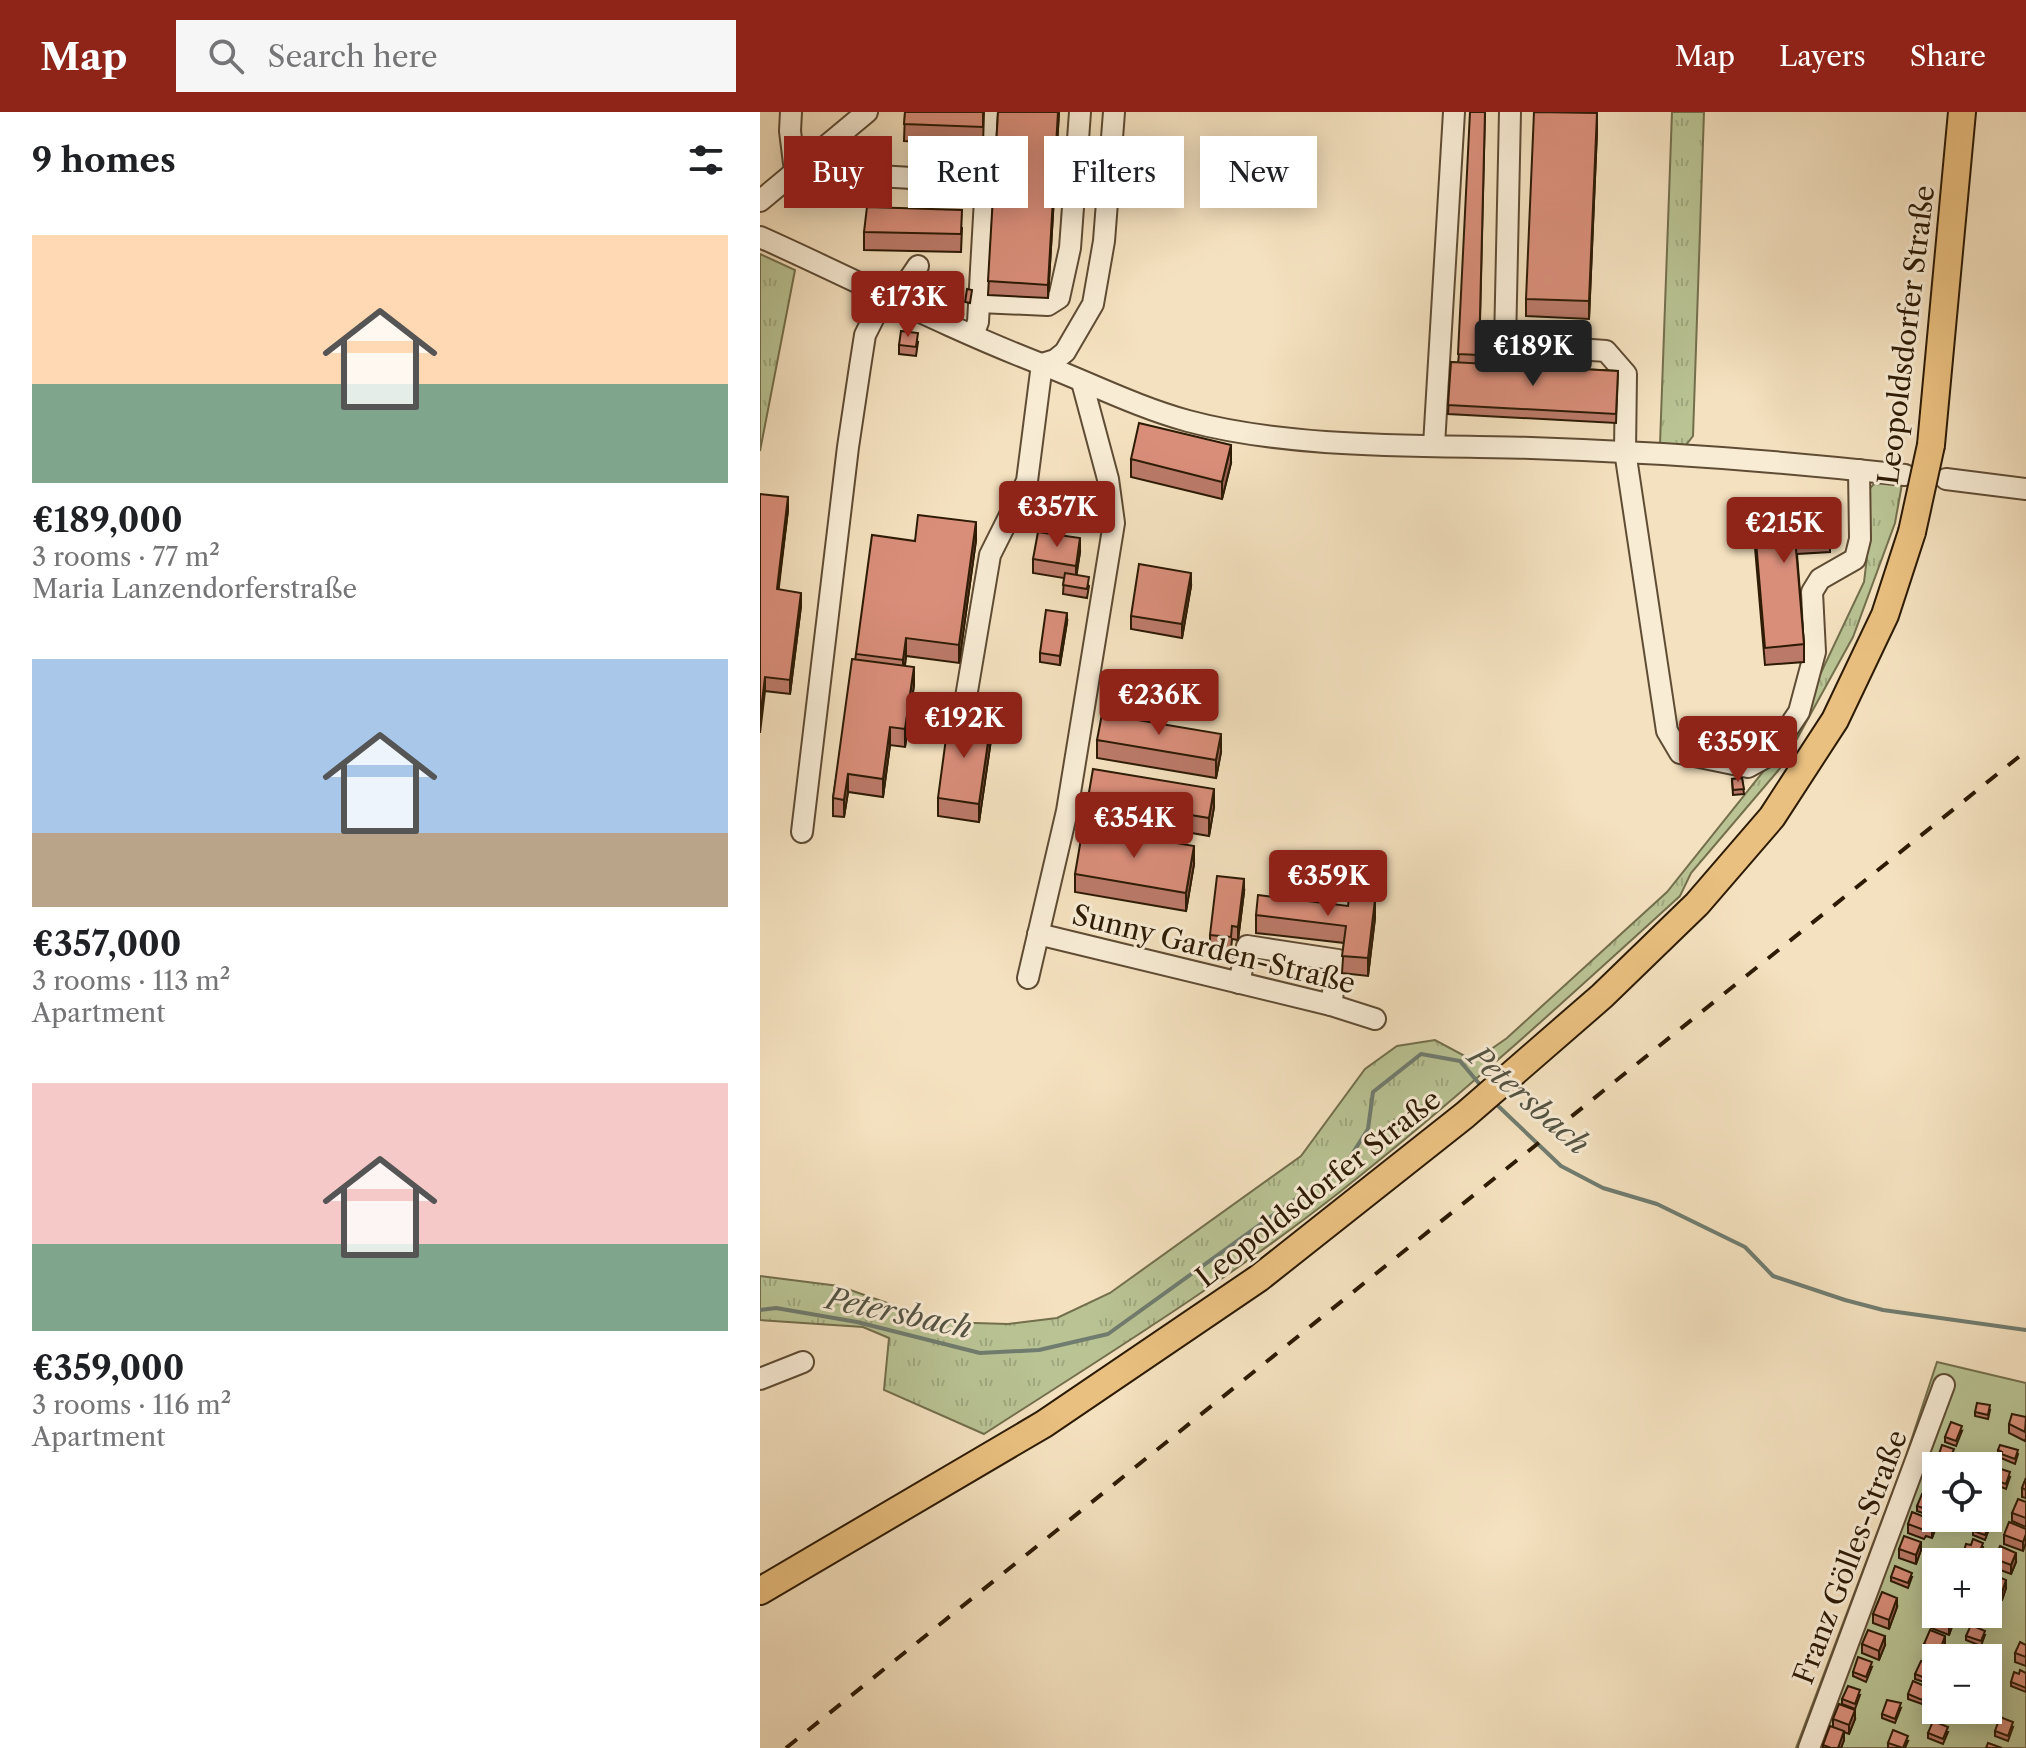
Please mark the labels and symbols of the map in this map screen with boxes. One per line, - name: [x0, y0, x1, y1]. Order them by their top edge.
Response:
- street label: Leopoldsdorfer Straße: [1871, 183, 1941, 487]
- pin: €173K: [852, 271, 964, 339]
- pin: €189K: [1477, 320, 1589, 388]
- pin: €357K: [1001, 481, 1113, 549]
- pin: €215K: [1728, 497, 1840, 565]
- pin: €236K: [1103, 669, 1215, 737]
- pin: €192K: [908, 692, 1020, 760]
- pin: €359K: [1682, 716, 1794, 784]
- pin: €354K: [1078, 792, 1190, 860]
- pin: €359K: [1272, 850, 1384, 918]
- street label: Sunny Garden-Straße: [1069, 897, 1359, 1001]
- water label: Petersbach: [1459, 1036, 1597, 1163]
- street label: Leopoldsdorfer Straße: [1189, 1082, 1447, 1294]
- water label: Petersbach: [821, 1279, 975, 1346]
- street label: Franz Gölles-Straße: [1786, 1425, 1914, 1689]

